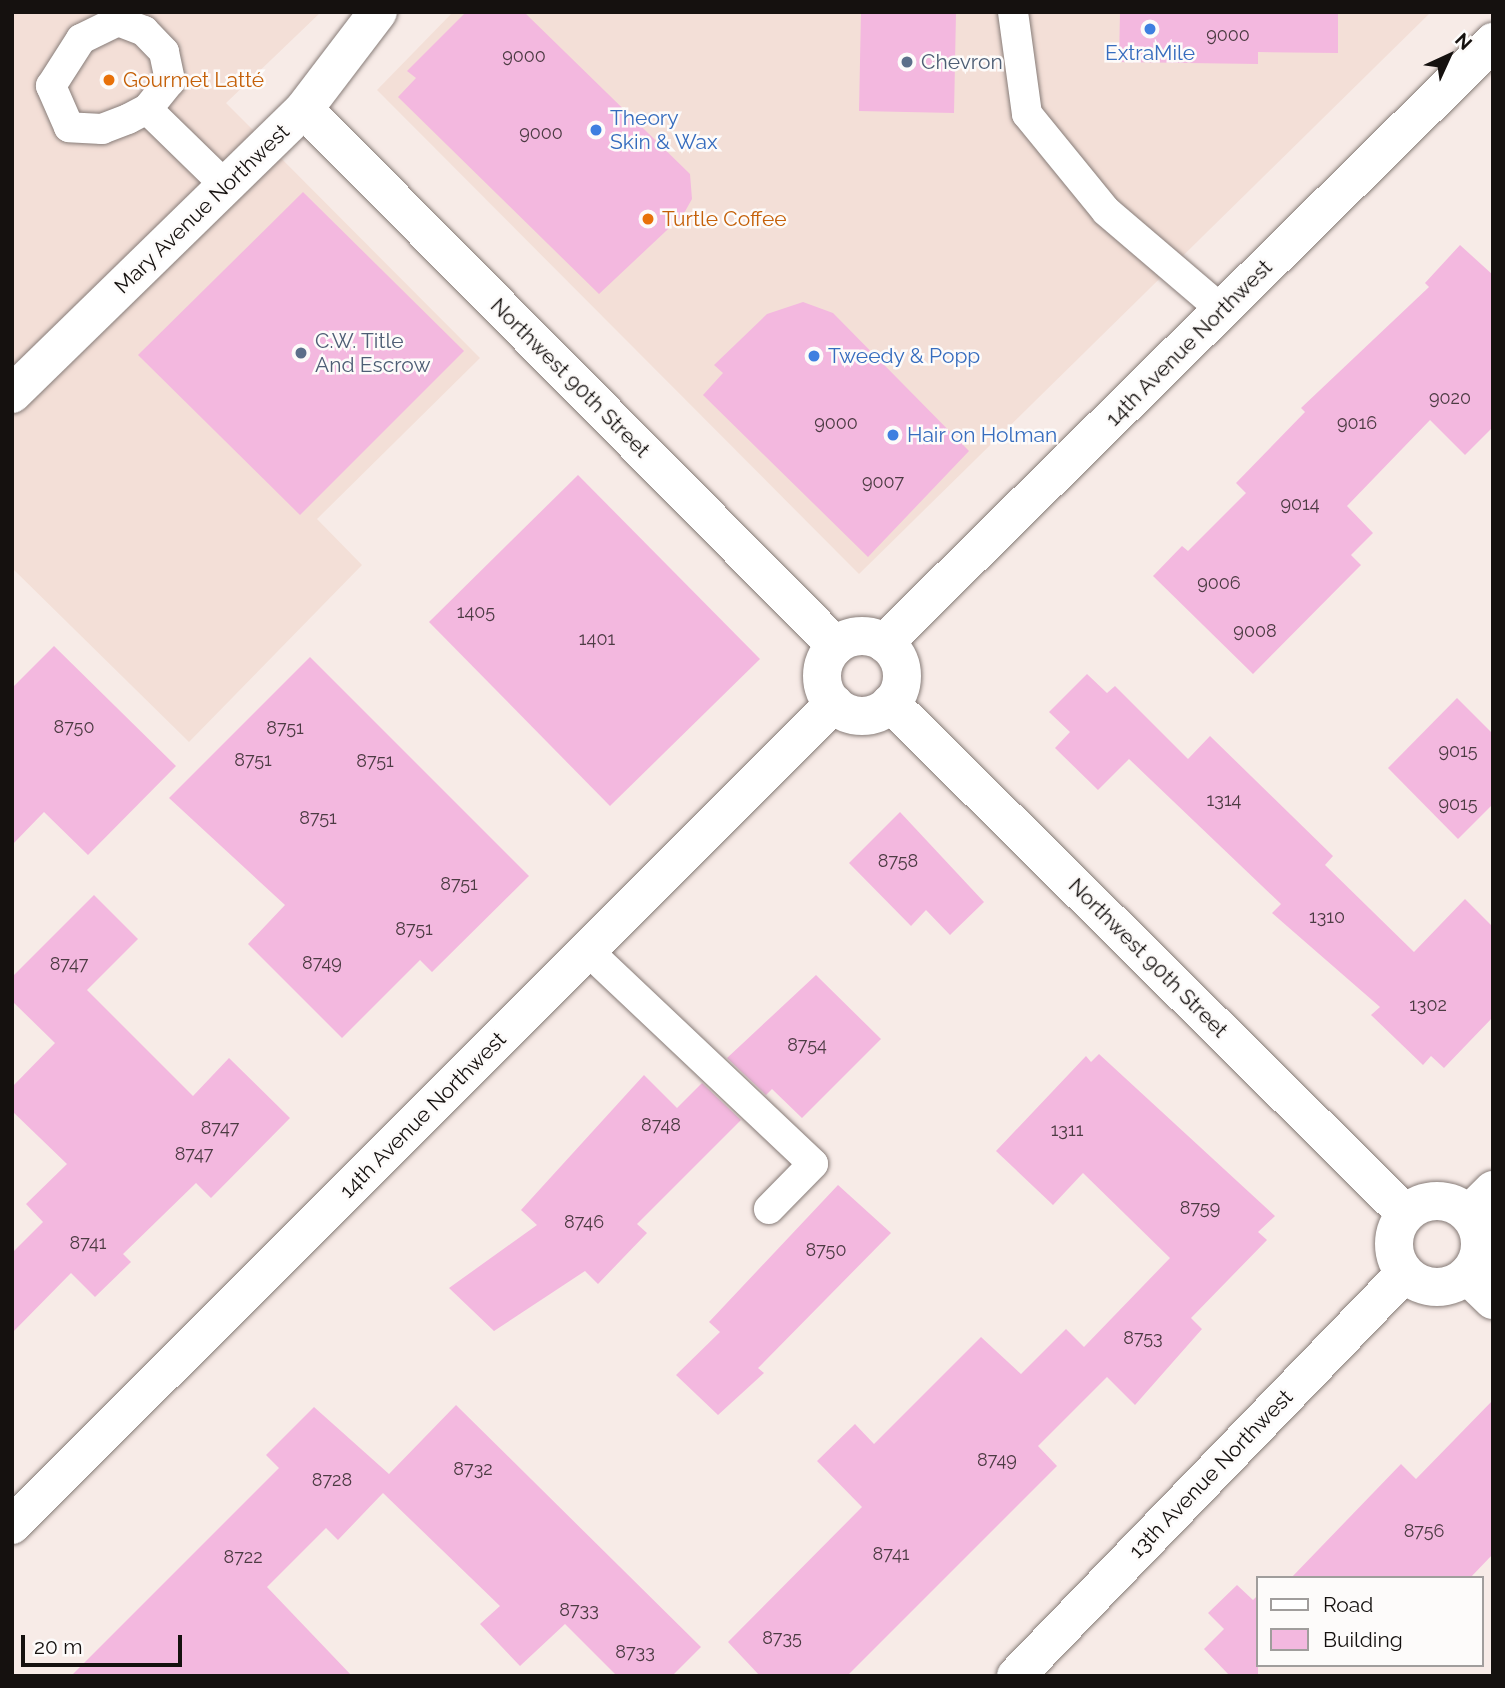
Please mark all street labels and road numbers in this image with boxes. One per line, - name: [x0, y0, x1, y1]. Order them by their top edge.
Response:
- street label: Mary Avenue Northwest: [109, 119, 295, 299]
- street label: 14th Avenue Northwest: [1100, 254, 1278, 432]
- street label: Northwest 90th Street: [485, 293, 655, 463]
- street label: Northwest 90th Street: [1063, 873, 1233, 1043]
- street label: 14th Avenue Northwest: [334, 1026, 512, 1204]
- street label: 13th Avenue Northwest: [1124, 1384, 1298, 1564]

